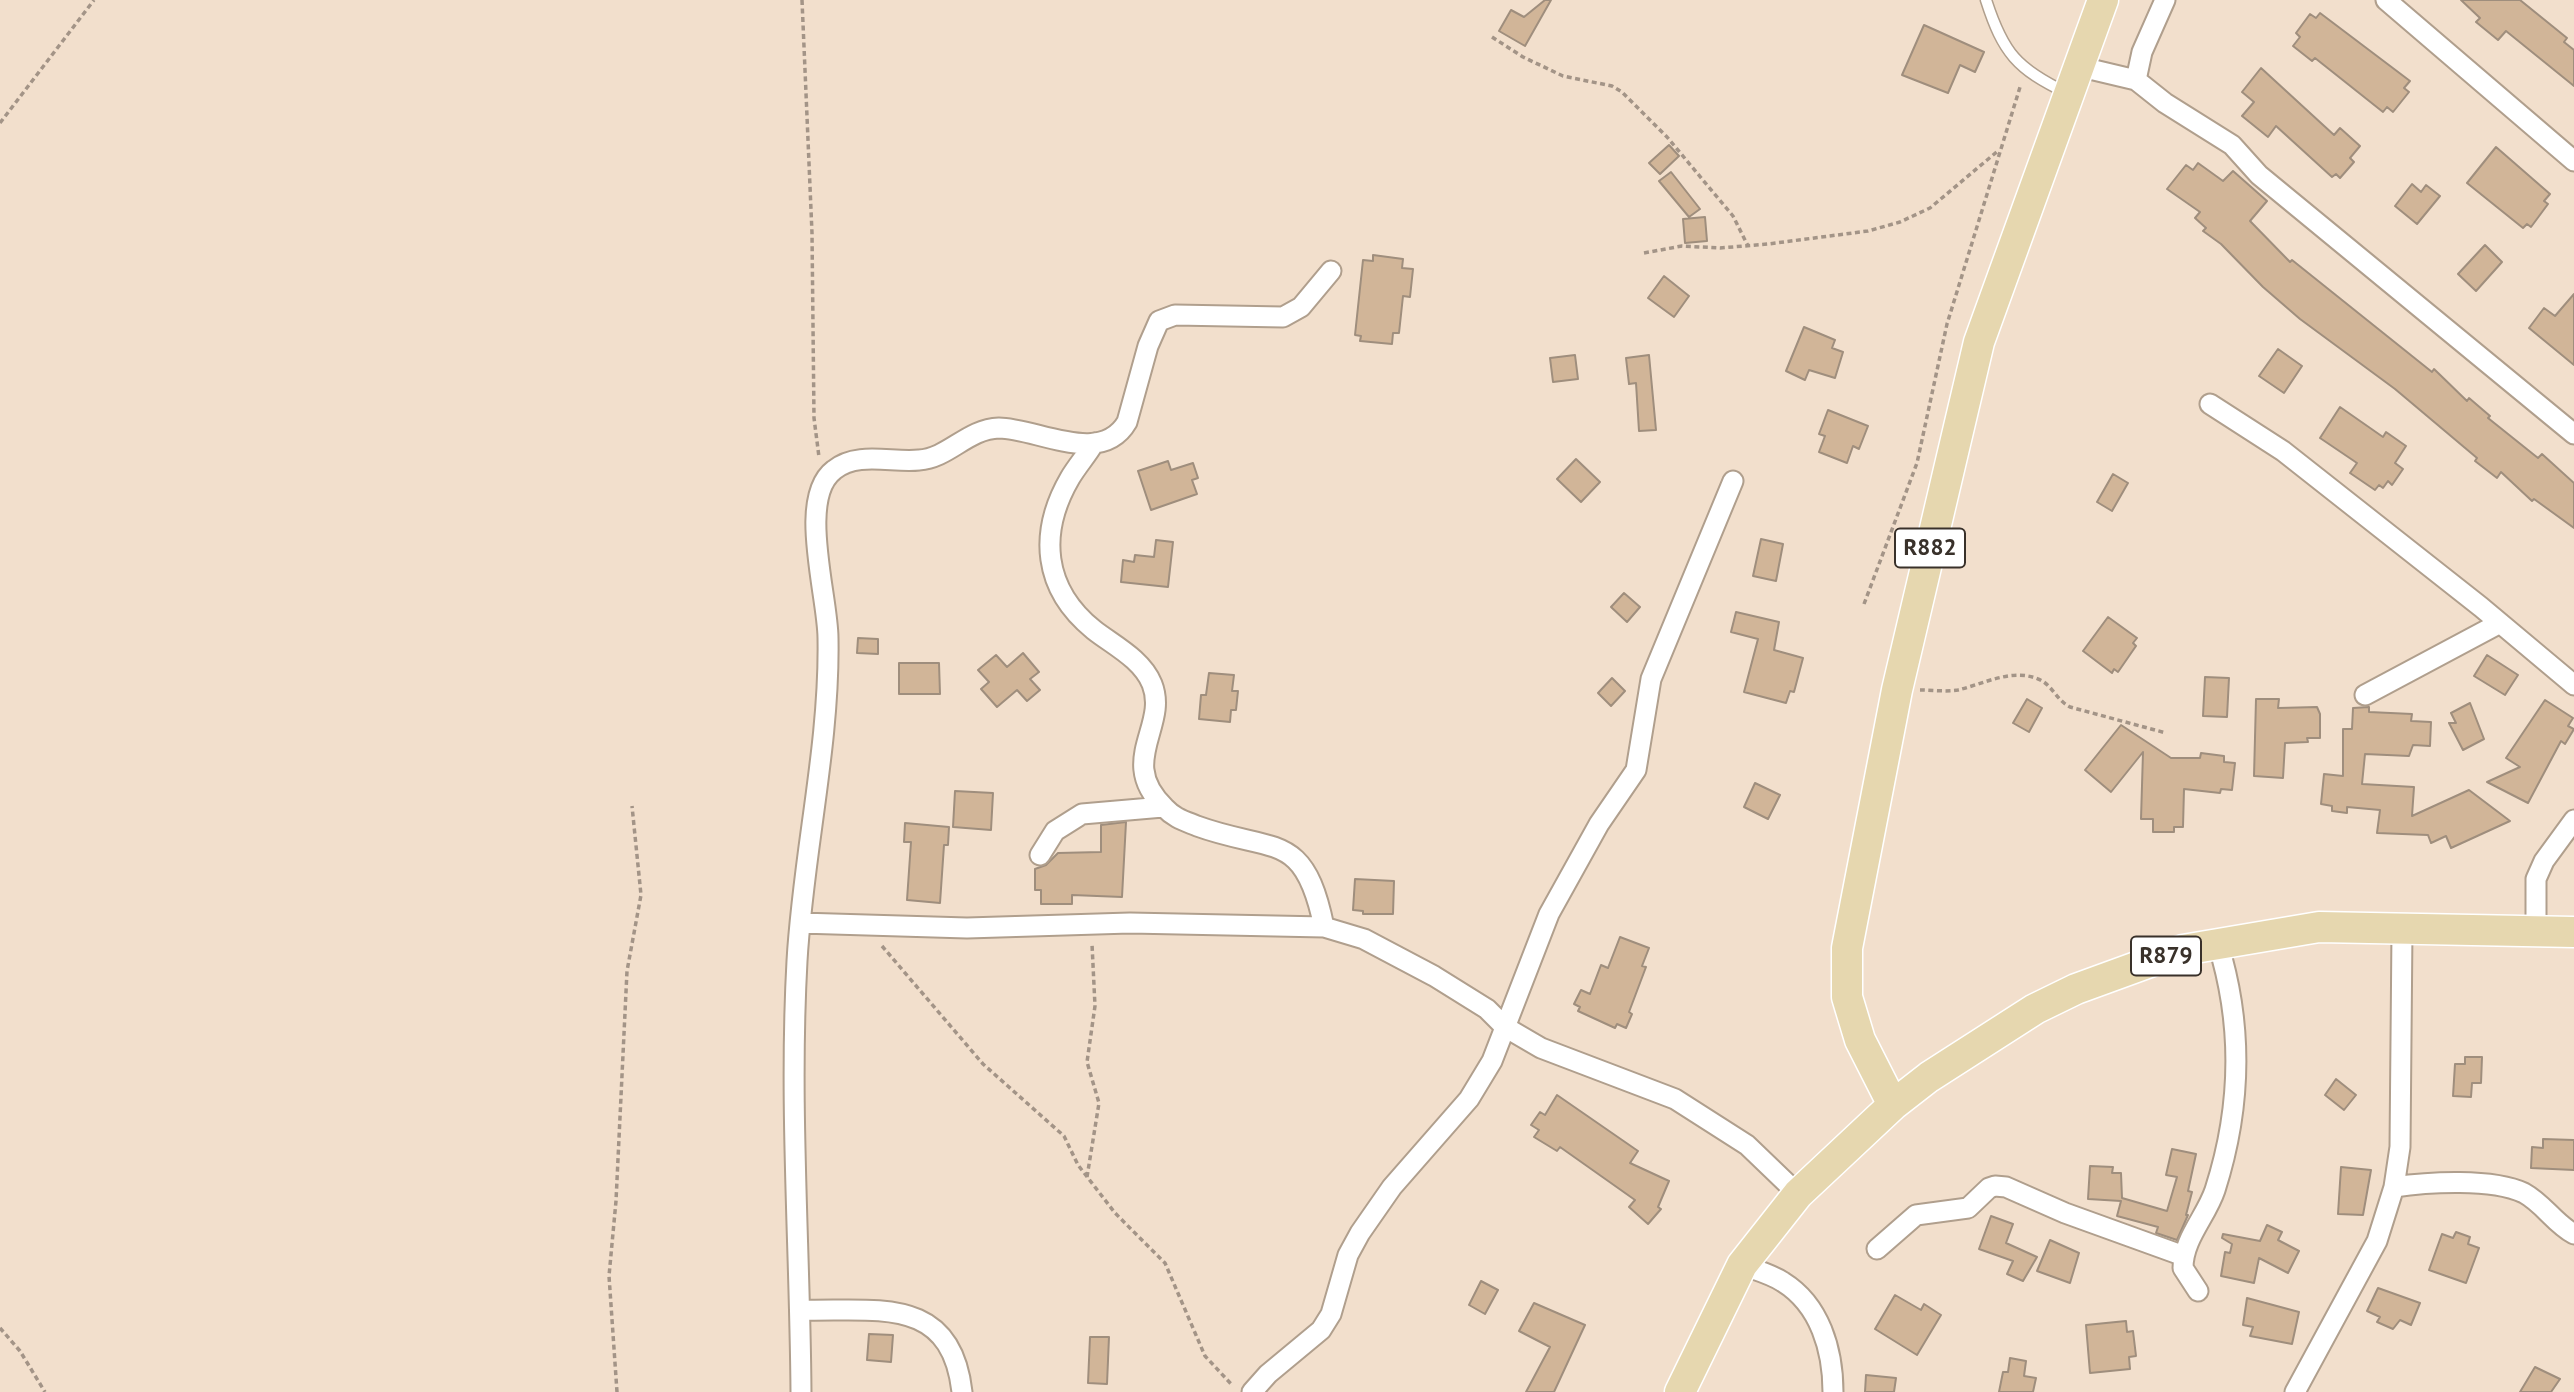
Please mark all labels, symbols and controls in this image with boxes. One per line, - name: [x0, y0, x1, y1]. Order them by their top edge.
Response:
- road number: R882: [1895, 528, 1965, 568]
- road number: R879: [2131, 937, 2201, 976]

